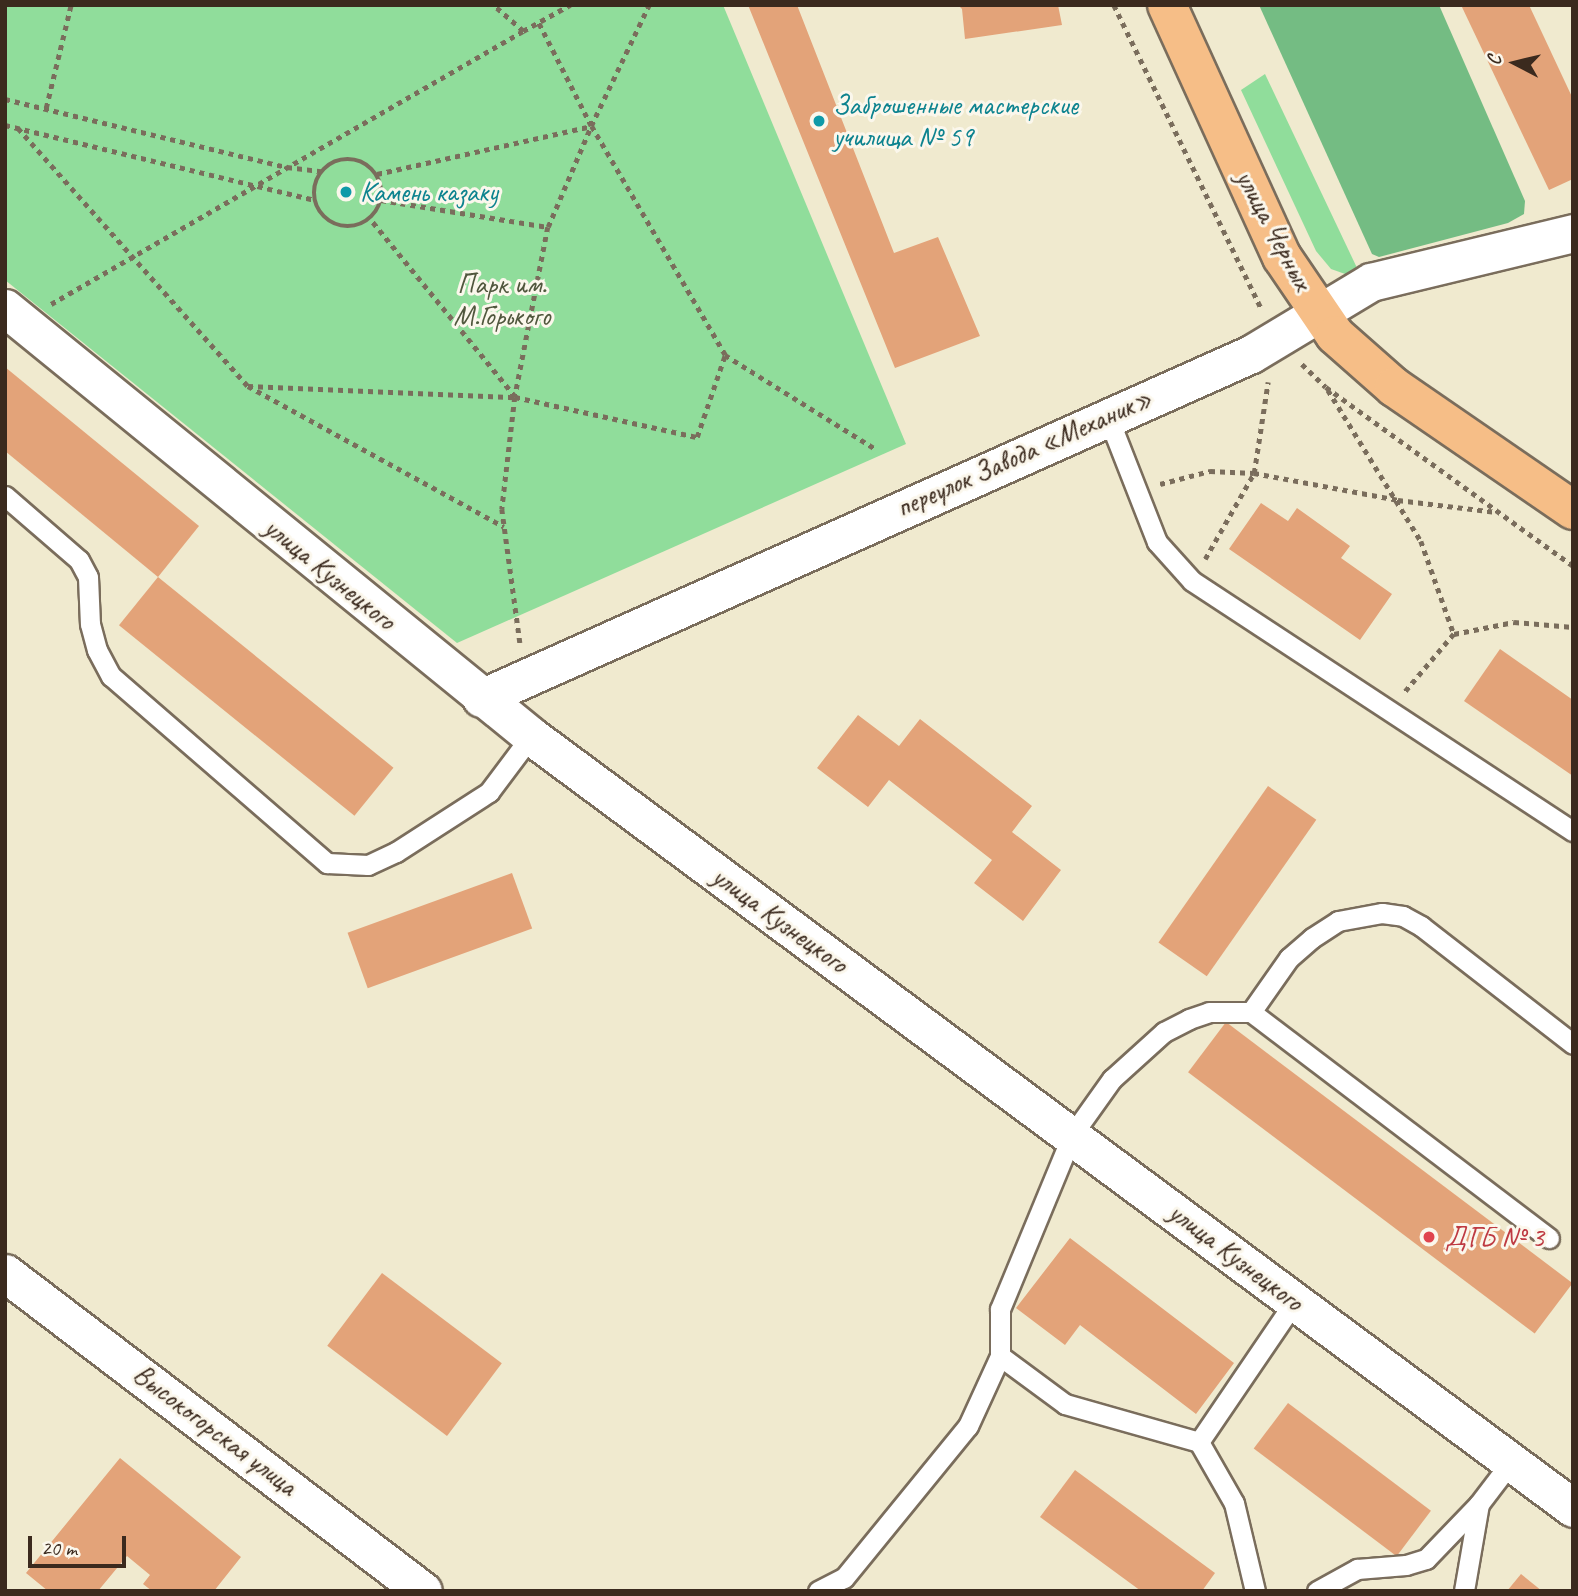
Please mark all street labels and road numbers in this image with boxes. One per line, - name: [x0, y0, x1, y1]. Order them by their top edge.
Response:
- street label: улица Черных: [1229, 164, 1319, 296]
- street label: переулок Завода «Механик»: [891, 381, 1157, 525]
- street label: улица Кузнецкого: [257, 510, 403, 638]
- street label: улица Кузнецкого: [705, 859, 855, 981]
- street label: улица Кузнецкого: [1162, 1195, 1310, 1319]
- street label: Высокогорская улица: [126, 1357, 304, 1503]

